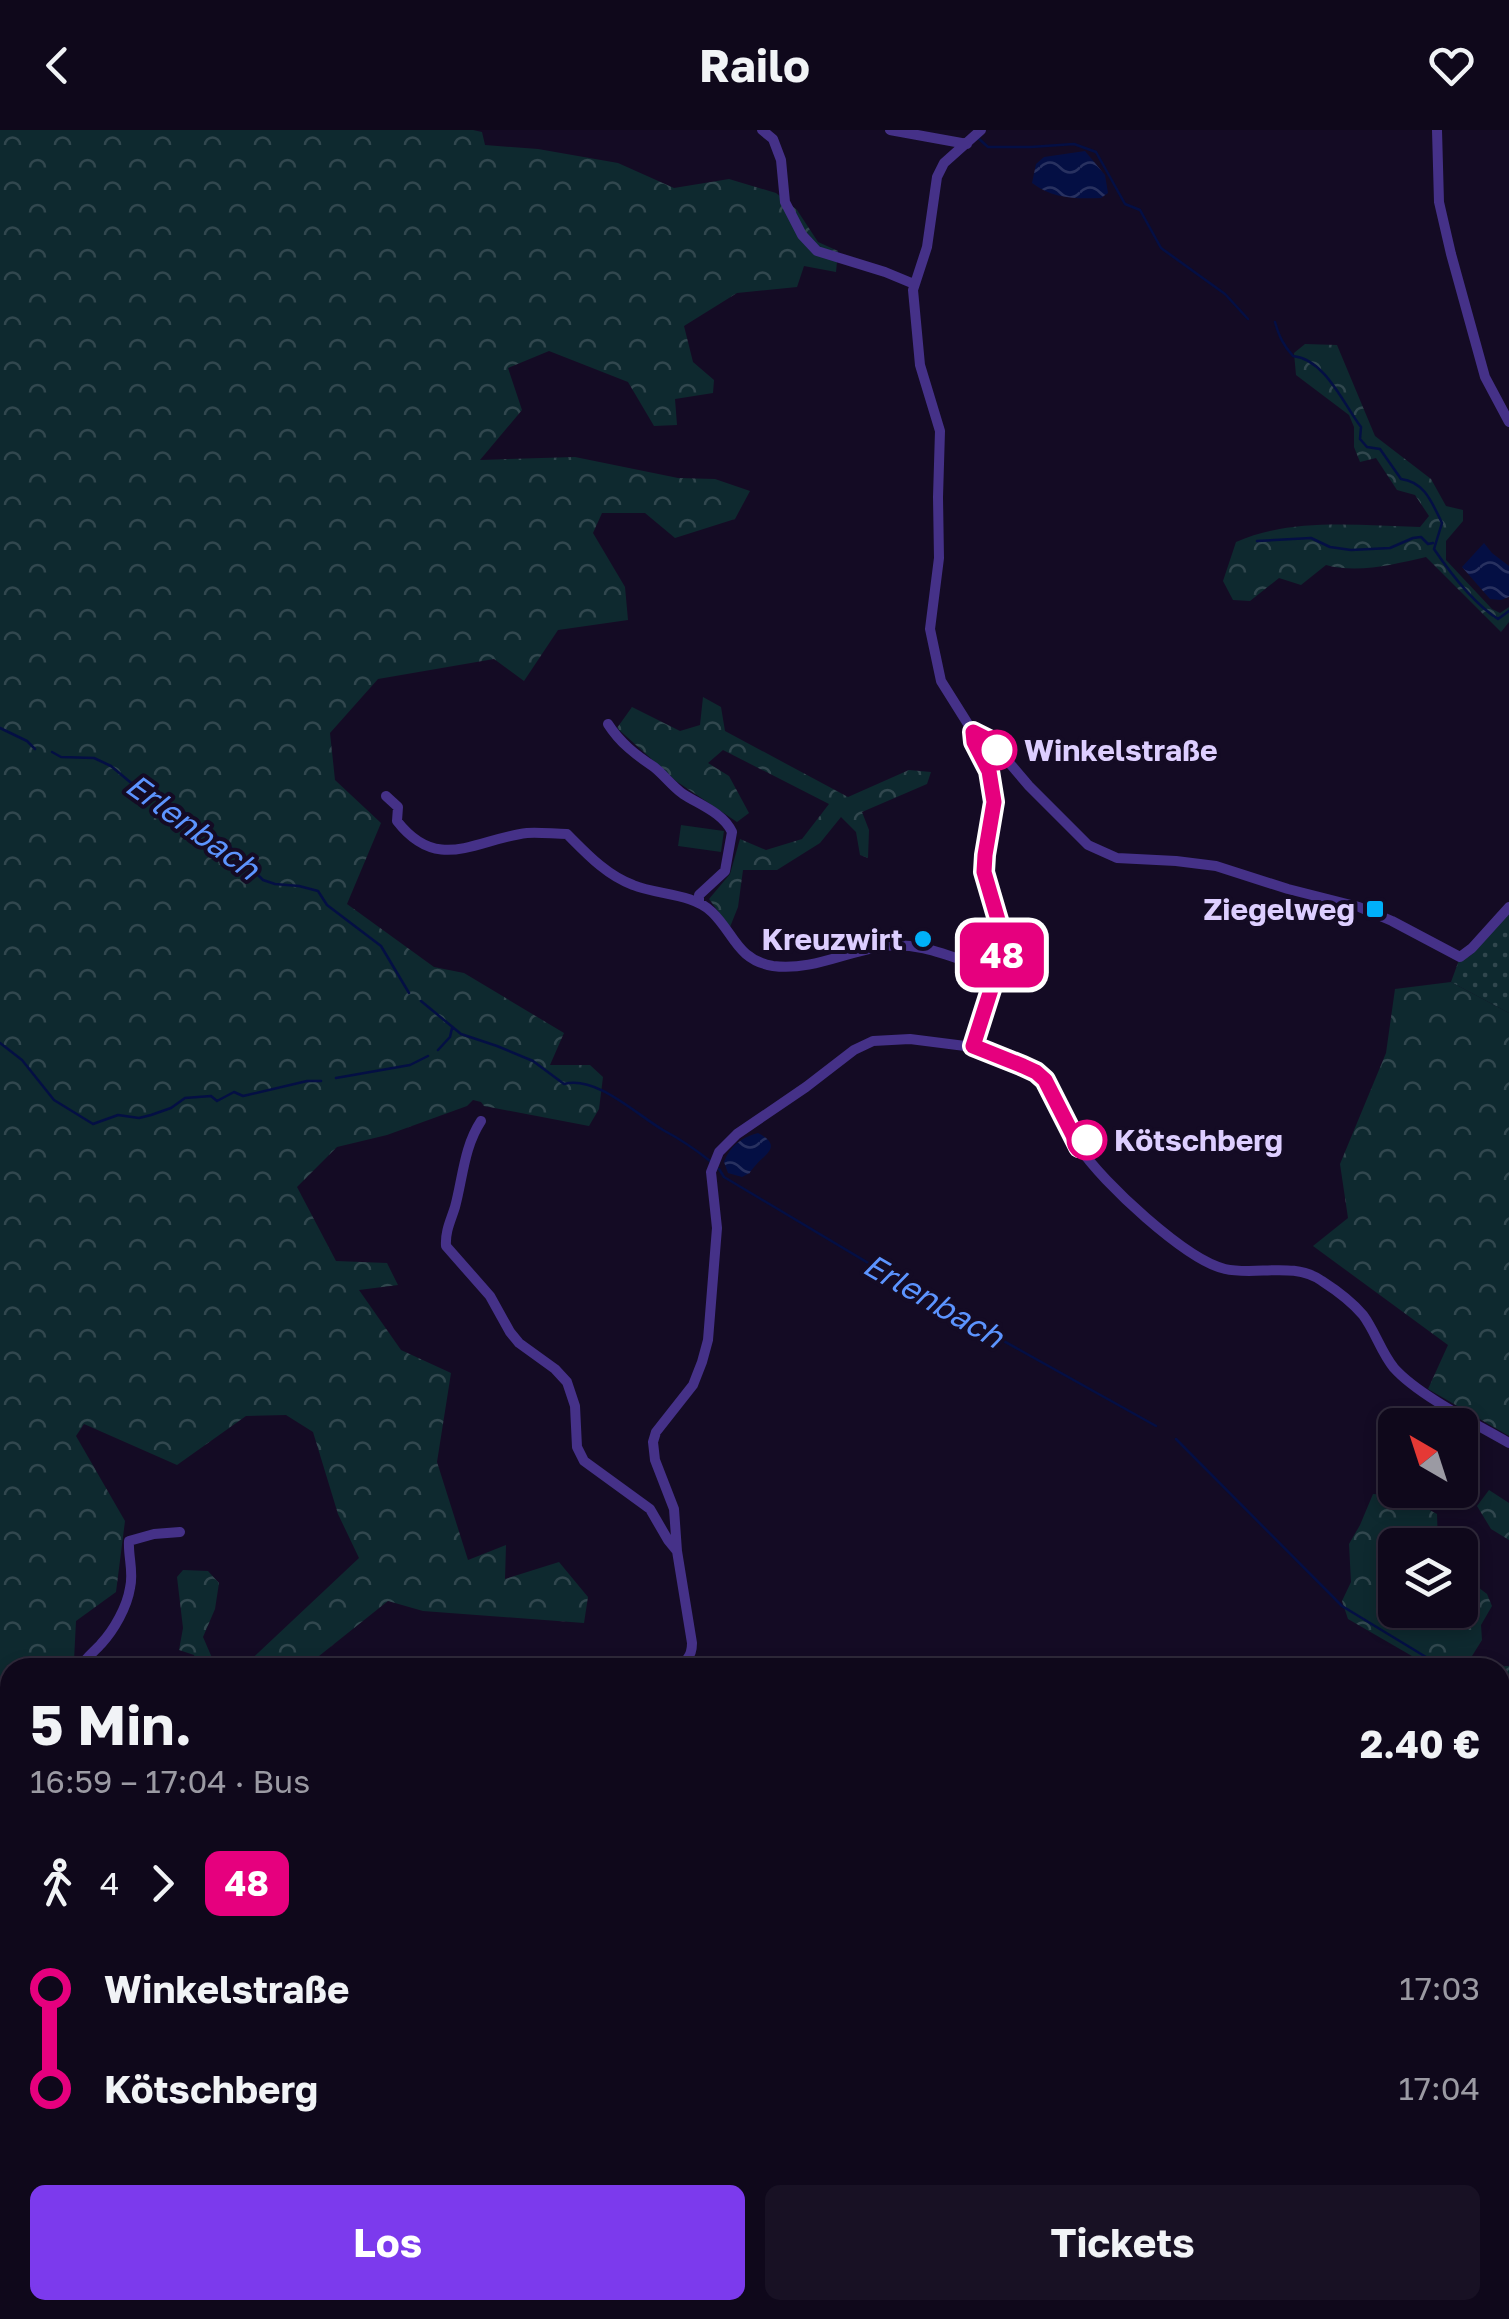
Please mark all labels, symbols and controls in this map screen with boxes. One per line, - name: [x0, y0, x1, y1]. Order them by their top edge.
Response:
- icon: back: [30, 38, 85, 93]
- text: Railo: [699, 38, 810, 92]
- icon: heart: [1424, 38, 1479, 93]
- marker: Winkelstraße: [978, 731, 1016, 769]
- place label: Winkelstraße: [1024, 732, 1218, 768]
- water label: Erlenbach: [119, 765, 268, 888]
- place label: Ziegelweg: [1203, 891, 1355, 927]
- marker: Ziegelweg: [1364, 898, 1386, 920]
- place label: Kreuzwirt: [762, 921, 903, 957]
- line badge: 48: [957, 922, 1047, 988]
- marker: Kreuzwirt: [912, 928, 934, 950]
- text: 48: [980, 934, 1024, 976]
- marker: Kötschberg: [1068, 1121, 1106, 1159]
- place label: Kötschberg: [1114, 1122, 1283, 1158]
- water label: Erlenbach: [857, 1245, 1012, 1356]
- north arrow: [1378, 1408, 1478, 1508]
- map controls: [1378, 1408, 1478, 1628]
- button: layers: [1378, 1528, 1478, 1628]
- text: 5 Min.: [30, 1691, 192, 1757]
- text: 2.40 €: [1360, 1721, 1480, 1766]
- text: 16:59 – 17:04 · Bus: [30, 1762, 310, 1800]
- icon: walk: [30, 1856, 85, 1911]
- icon: forward: [135, 1856, 190, 1911]
- text: 48: [225, 1862, 269, 1904]
- text: 4: [100, 1864, 120, 1902]
- text: Winkelstraße: [104, 1966, 349, 2011]
- text: 17:03: [1399, 1969, 1480, 2007]
- text: Kötschberg: [104, 2066, 318, 2111]
- text: 17:04: [1399, 2069, 1480, 2107]
- button: Los: [30, 2185, 745, 2300]
- button: Tickets: [765, 2185, 1480, 2300]

